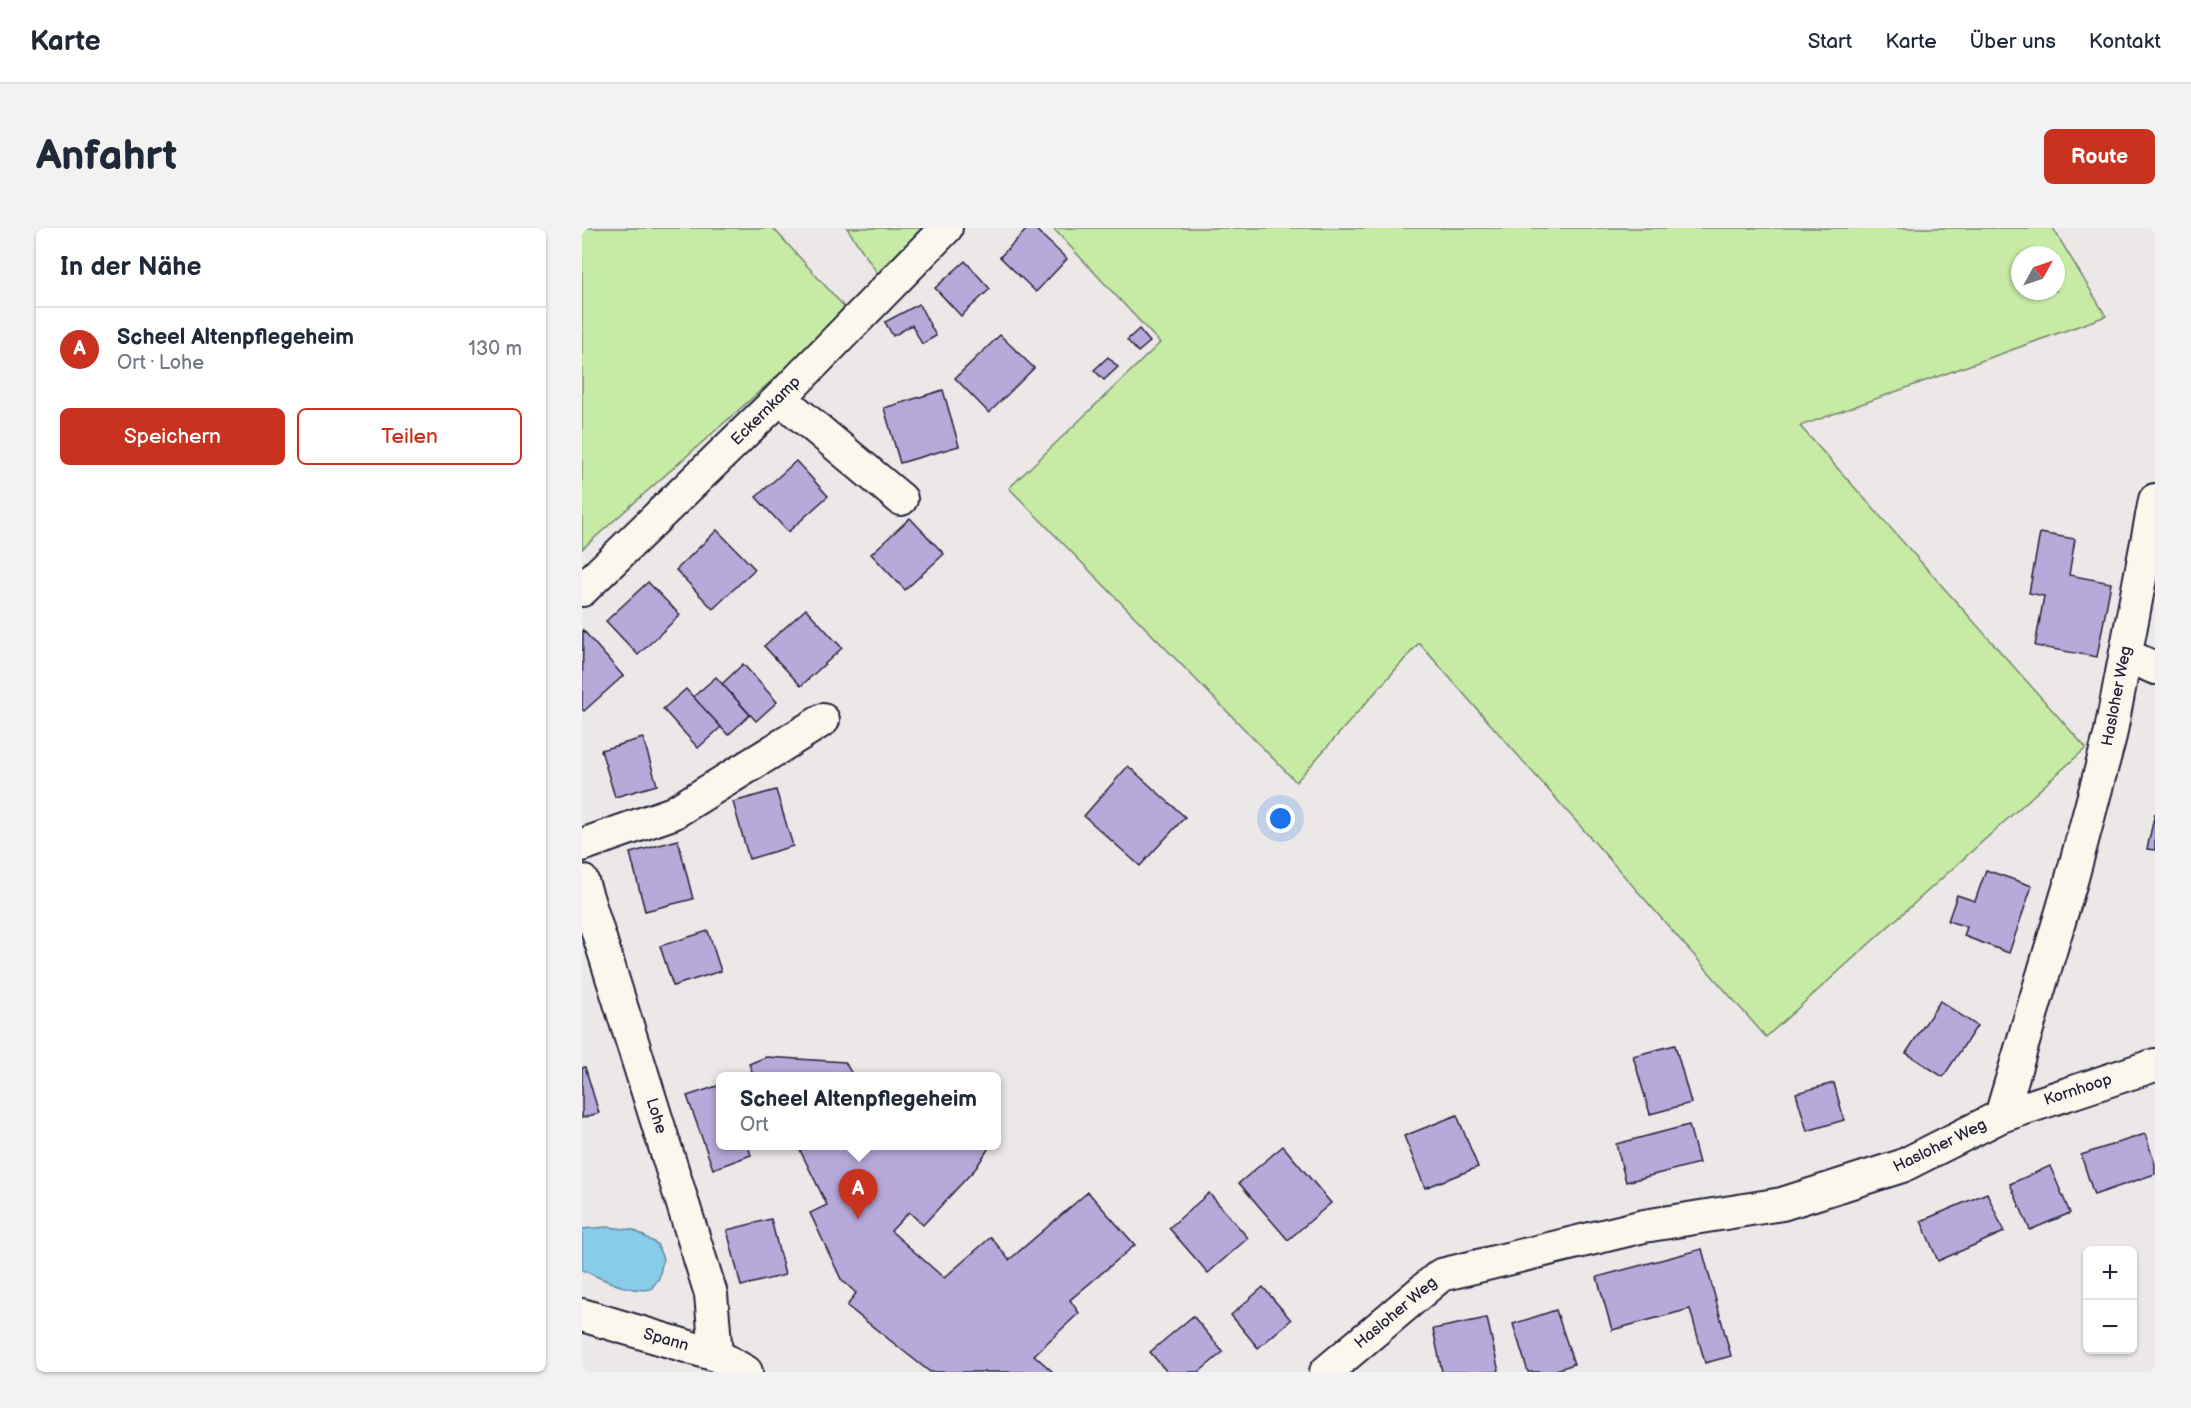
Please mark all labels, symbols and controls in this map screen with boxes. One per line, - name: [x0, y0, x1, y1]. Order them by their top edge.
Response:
- text: Karte: [30, 25, 101, 58]
- text: Start: [1808, 29, 1852, 54]
- text: Karte: [1885, 29, 1937, 54]
- text: Über uns: [1970, 29, 2056, 54]
- text: Kontakt: [2089, 29, 2161, 54]
- button: Route: [2044, 129, 2155, 184]
- text: Anfahrt: [36, 131, 177, 182]
- north arrow: [2011, 246, 2065, 300]
- text: In der Nähe: [60, 252, 202, 283]
- text: Scheel Altenpflegeheim: [117, 324, 354, 351]
- text: A: [73, 337, 86, 361]
- text: 130 m: [468, 337, 522, 361]
- text: Ort · Lohe: [117, 351, 204, 375]
- street label: Eckernkamp: [727, 372, 805, 450]
- button: Speichern: [60, 408, 285, 465]
- button: Teilen: [297, 408, 522, 465]
- street label: Hasloher Weg: [2098, 644, 2136, 748]
- your location: [1266, 804, 1295, 833]
- street label: Kornhoop: [2042, 1070, 2114, 1110]
- popup: [716, 1072, 1001, 1150]
- text: Scheel Altenpflegeheim: [740, 1086, 977, 1113]
- street label: Lohe: [642, 1096, 671, 1137]
- text: Ort: [740, 1113, 769, 1137]
- street label: Hasloher Weg: [1890, 1115, 1990, 1177]
- pin: A: [838, 1170, 878, 1219]
- map controls: [2083, 1246, 2137, 1354]
- button: +: [2083, 1246, 2137, 1300]
- street label: Hasloher Weg: [1351, 1273, 1441, 1353]
- button: −: [2083, 1300, 2137, 1354]
- street label: Spann: [641, 1325, 691, 1355]

